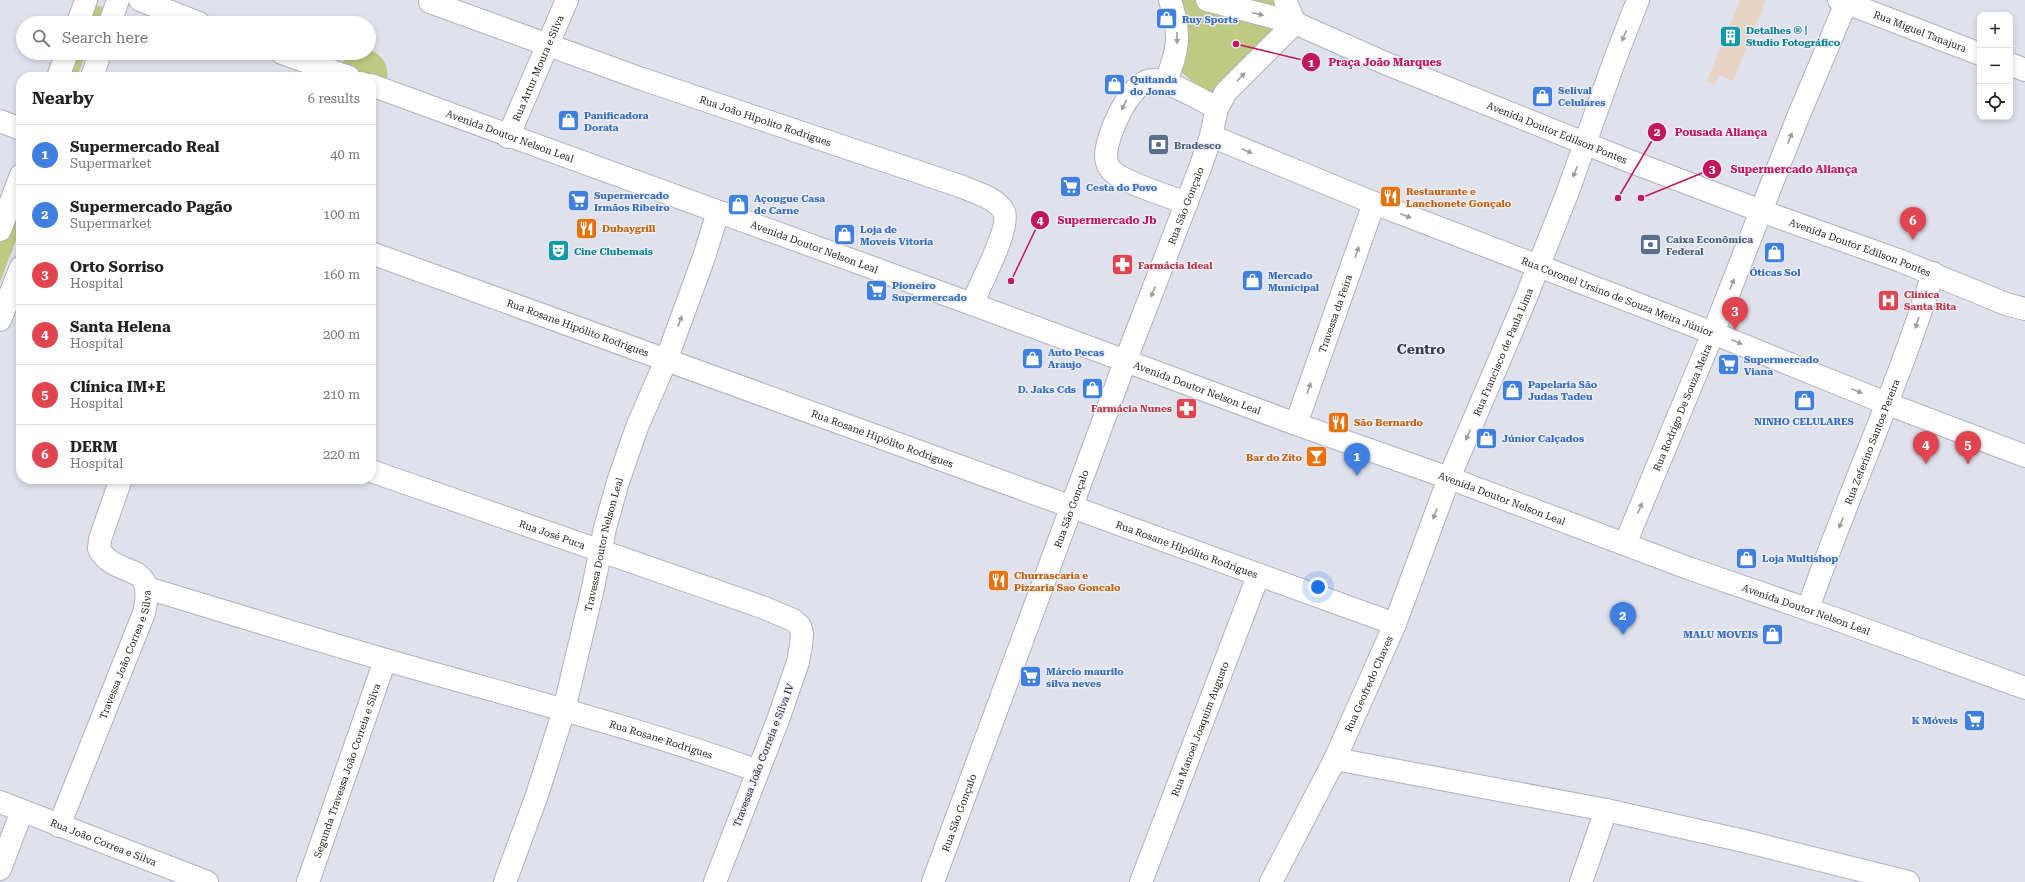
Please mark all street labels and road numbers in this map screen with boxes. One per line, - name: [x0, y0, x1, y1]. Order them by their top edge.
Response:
- street label: Rua Miguel Tanajura: [1872, 9, 1969, 55]
- street label: Rua Artur Moura e Silva: [510, 13, 566, 123]
- street label: Rua João Hipolito Rodrigues: [698, 94, 833, 148]
- street label: Avenida Doutor Edilson Pontes: [1485, 100, 1629, 166]
- street label: Avenida Doutor Nelson Leal: [445, 108, 575, 164]
- street label: Rua São Gonçalo: [1166, 166, 1206, 246]
- street label: Avenida Doutor Edilson Pontes: [1788, 217, 1933, 279]
- street label: Avenida Doutor Nelson Leal: [749, 219, 880, 275]
- street label: Rua Coronel Ursino de Souza Meira Júnior: [1520, 255, 1715, 339]
- street label: Travessa da Feira: [1317, 273, 1354, 354]
- street label: Rua Francisco de Paula Lima: [1471, 286, 1535, 418]
- street label: Rua Rosane Hipólito Rodrigues: [505, 297, 651, 359]
- street label: Rua Rodrigo De Souza Meira: [1651, 342, 1714, 473]
- street label: Avenida Doutor Nelson Leal: [1132, 359, 1262, 417]
- street label: Rua Zeferino Santos Pereira: [1843, 377, 1902, 506]
- street label: Rua Rosane Hipólito Rodrigues: [810, 408, 955, 470]
- street label: Rua São Gonçalo: [1052, 468, 1091, 549]
- street label: Avenida Doutor Nelson Leal: [1437, 470, 1567, 527]
- street label: Travessa Doutor Nelson Leal: [583, 476, 625, 613]
- street label: Rua José Puca: [518, 518, 587, 551]
- street label: Rua Rosane Hipólito Rodrigues: [1114, 519, 1259, 580]
- street label: Avenida Doutor Nelson Leal: [1741, 582, 1872, 637]
- street label: Travessa João Correa e Silva: [97, 589, 153, 721]
- street label: Rua Geofredo Chaves: [1343, 634, 1395, 734]
- street label: Rua Manoel Joaquim Augusto: [1169, 660, 1231, 798]
- street label: Segunda Travessa João Correia e Silva: [312, 681, 383, 859]
- street label: Travessa João Correia e Silva IV: [731, 682, 796, 828]
- street label: Rua Rosane Rodrigues: [608, 718, 714, 761]
- street label: Rua São Gonçalo: [940, 772, 978, 853]
- street label: Rua João Correa e Silva: [49, 817, 159, 868]

